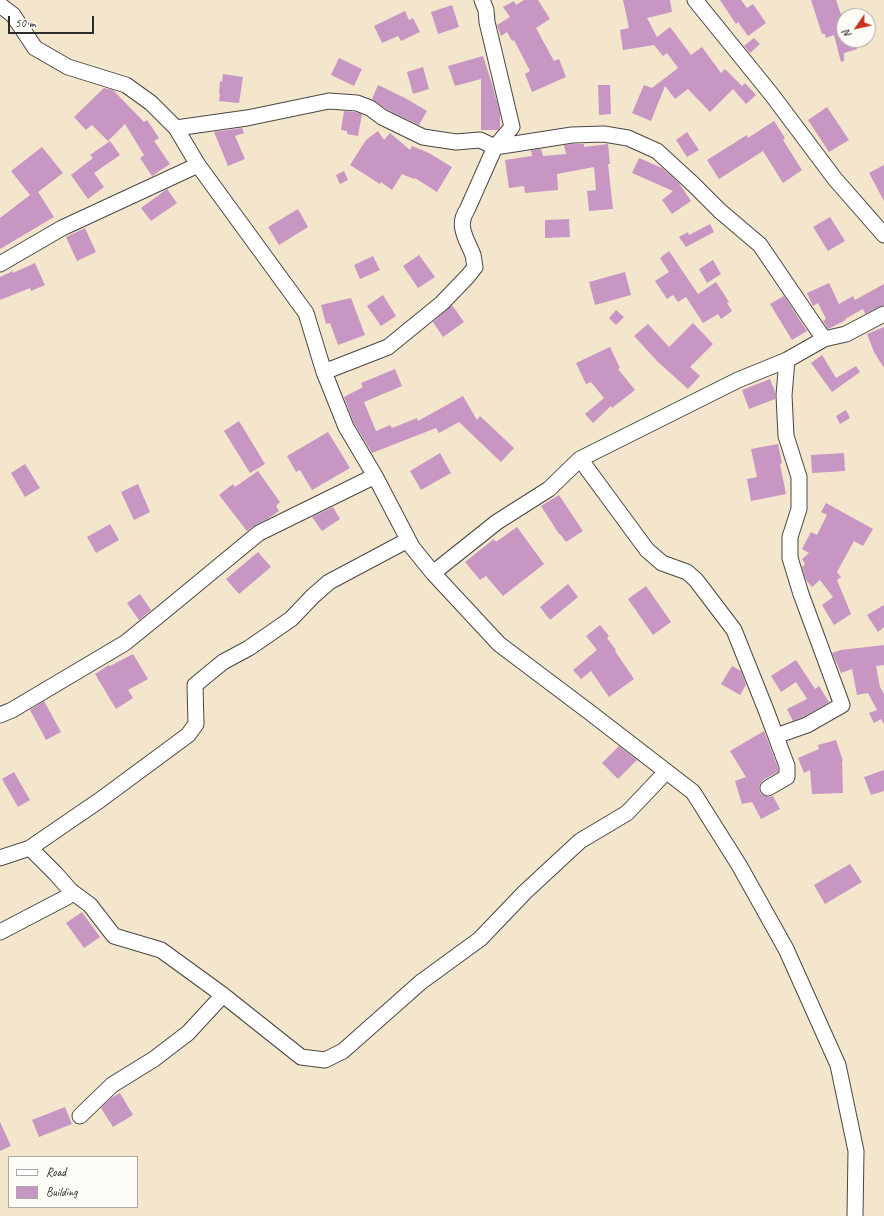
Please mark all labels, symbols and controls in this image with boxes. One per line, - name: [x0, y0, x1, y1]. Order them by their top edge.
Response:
- scale bar: [10, 8, 96, 34]
- north arrow: [836, 8, 876, 48]
- text: 50 m: [15, 15, 35, 31]
- text: N: [839, 27, 855, 41]
- legend: [8, 1156, 138, 1208]
- text: Road: [46, 1164, 66, 1180]
- text: Building: [46, 1184, 78, 1200]

